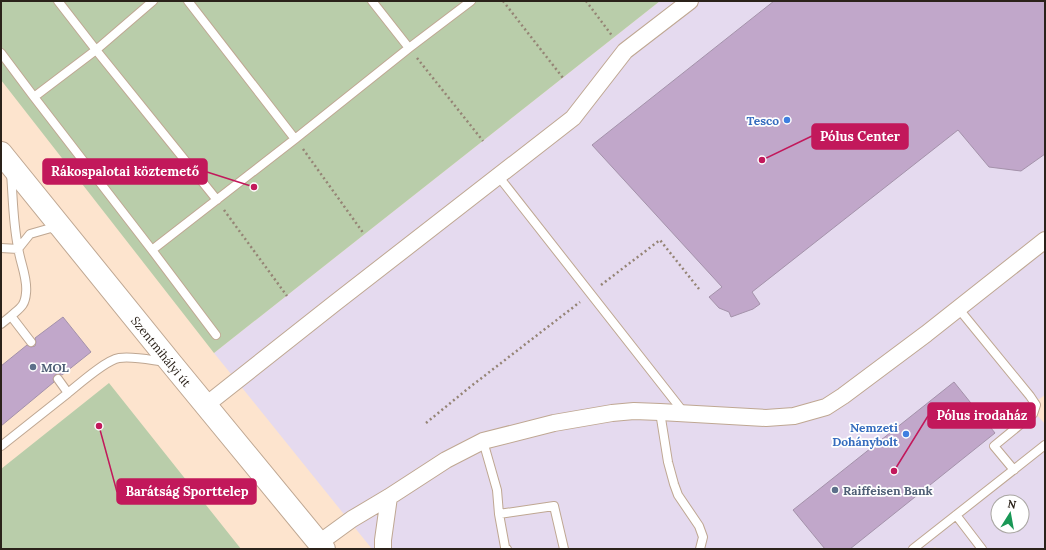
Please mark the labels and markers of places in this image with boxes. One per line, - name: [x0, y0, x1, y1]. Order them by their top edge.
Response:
- place label: Tesco: [747, 113, 779, 128]
- marker: Tesco: [782, 115, 792, 125]
- callout: Pólus Center: [812, 124, 908, 149]
- callout: Rákospalotai köztemető: [43, 159, 207, 184]
- place label: MOL: [41, 360, 70, 375]
- marker: MOL: [28, 362, 38, 372]
- callout: Pólus irodaház: [928, 403, 1035, 428]
- place label: Nemzeti Dohánybolt: [832, 420, 899, 449]
- marker: Nemzeti Dohánybolt: [901, 429, 911, 439]
- callout: Barátság Sporttelep: [117, 479, 256, 504]
- place label: Raiffeisen Bank: [843, 483, 933, 498]
- marker: Raiffeisen Bank: [830, 485, 840, 495]

